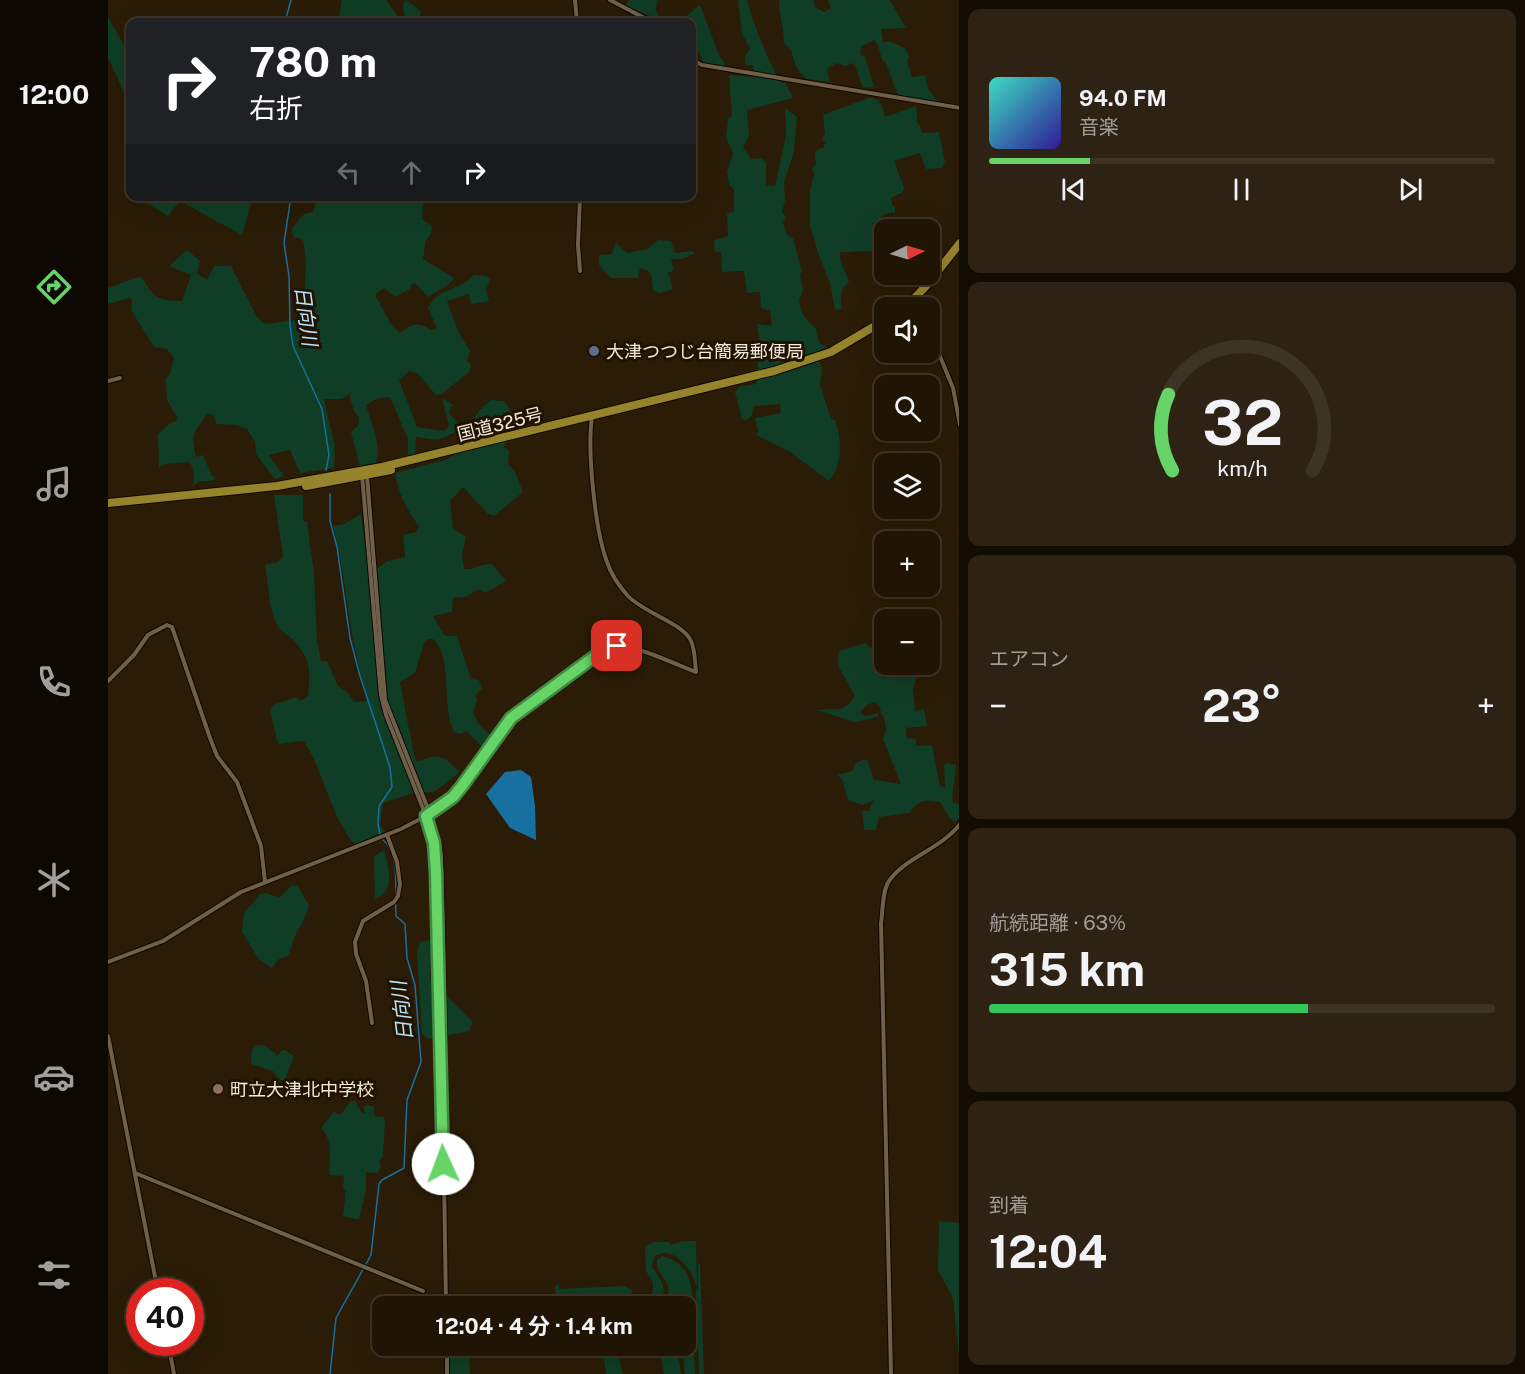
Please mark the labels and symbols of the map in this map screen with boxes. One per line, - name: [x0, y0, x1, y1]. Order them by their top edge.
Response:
- north arrow: [874, 219, 940, 285]
- water label: 日向川: [290, 285, 322, 349]
- place label: 大津つつじ台簡易郵便局: [606, 341, 804, 362]
- marker: 大津つつじ台簡易郵便局: [587, 344, 601, 358]
- street label: 国道325号: [455, 403, 545, 445]
- pin: [591, 620, 642, 671]
- water label: 日向川: [386, 978, 418, 1042]
- place label: 町立大津北中学校: [230, 1079, 374, 1100]
- marker: 町立大津北中学校: [211, 1082, 225, 1096]
- position arrow: [411, 1132, 475, 1196]
- speed limit sign: 40: [126, 1278, 204, 1356]

